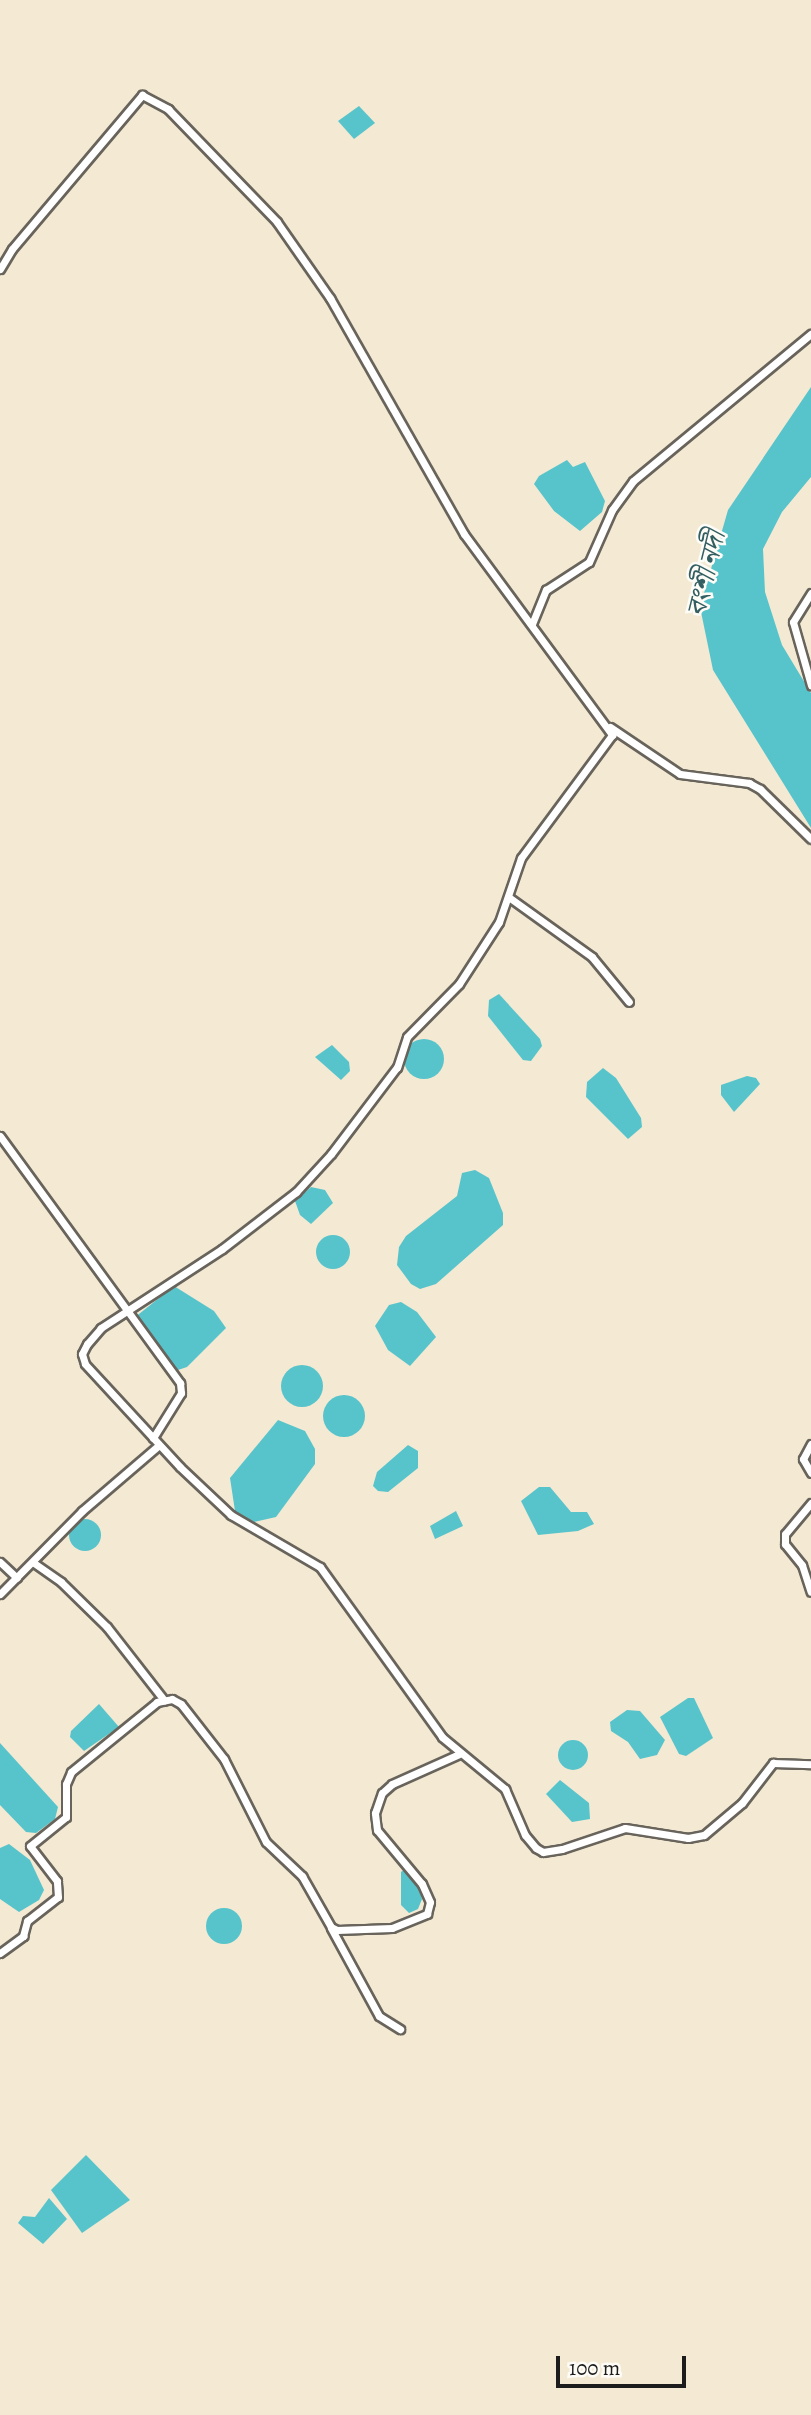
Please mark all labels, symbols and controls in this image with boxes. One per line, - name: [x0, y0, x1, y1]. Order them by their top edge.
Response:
- water label: বংশী নদী: [679, 528, 733, 620]
- scale bar: [559, 2342, 688, 2386]
- text: 100 m: [569, 2354, 620, 2382]

